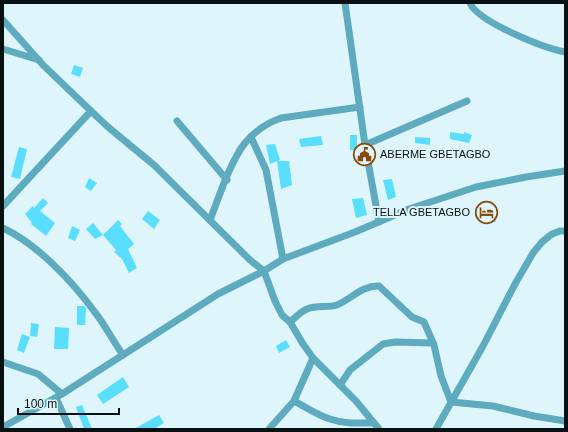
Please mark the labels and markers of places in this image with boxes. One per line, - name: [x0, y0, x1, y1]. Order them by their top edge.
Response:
- public building icon: ABERME GBETAGBO: [352, 141, 378, 167]
- place label: ABERME GBETAGBO: [380, 148, 491, 160]
- hotel icon: TELLA GBETAGBO: [473, 199, 499, 225]
- place label: TELLA GBETAGBO: [373, 206, 470, 218]

